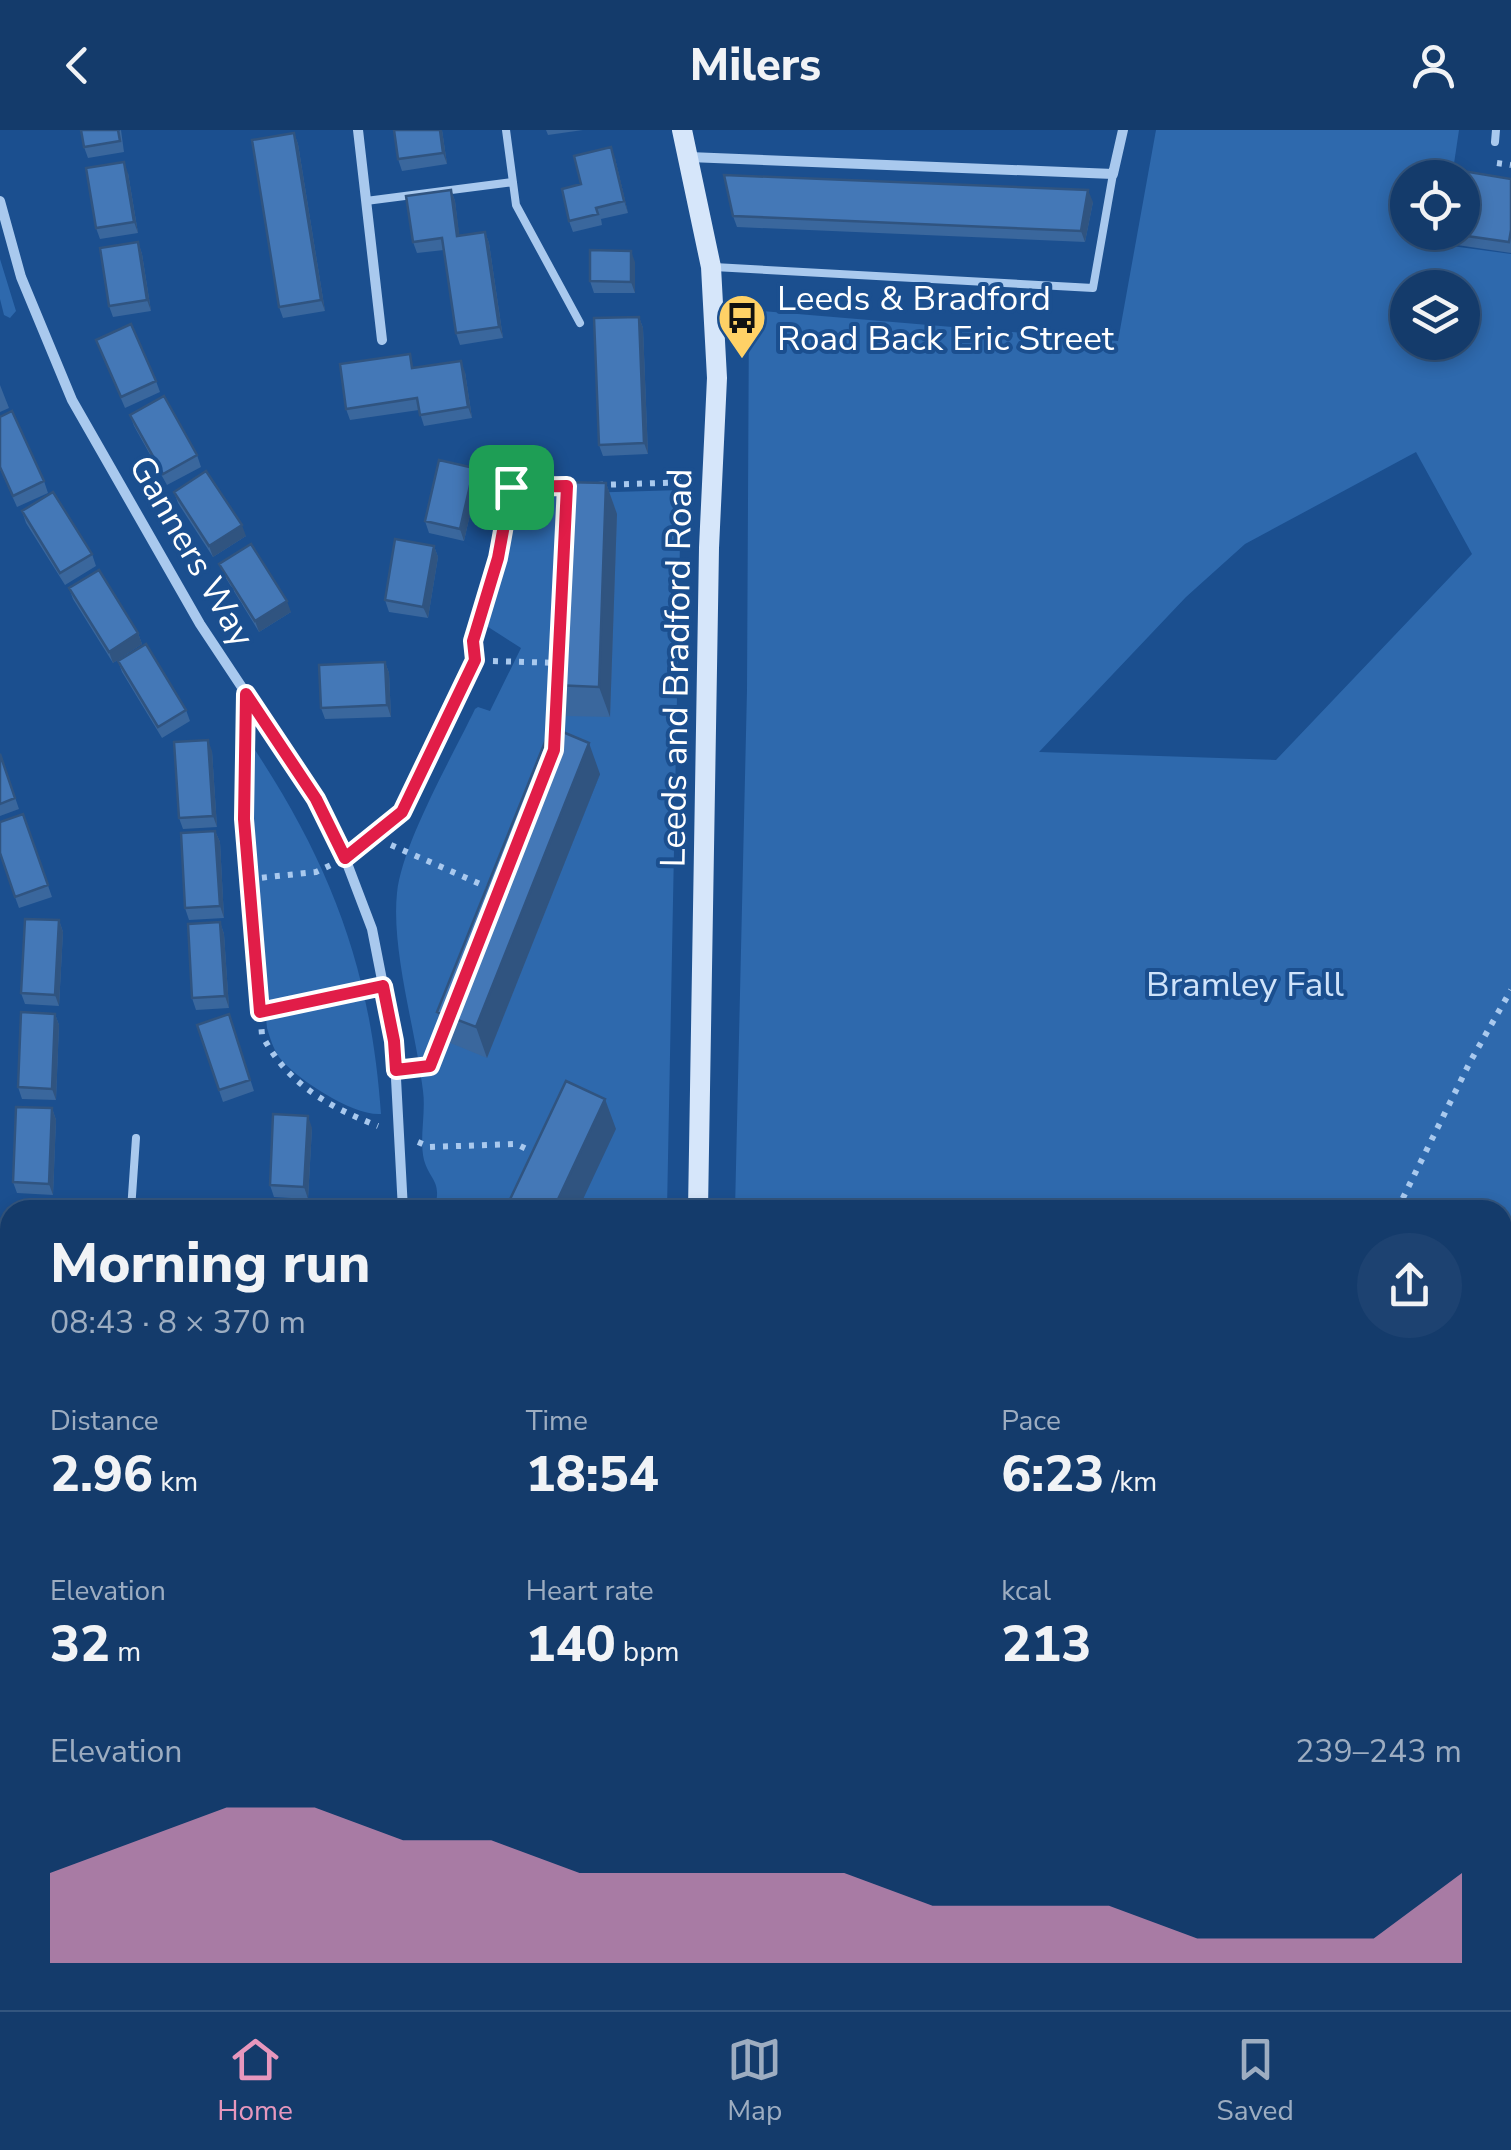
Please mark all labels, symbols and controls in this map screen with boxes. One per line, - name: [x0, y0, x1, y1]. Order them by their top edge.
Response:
- text: Milers: [690, 35, 821, 96]
- icon: back: [50, 38, 105, 93]
- icon: person: [1406, 38, 1461, 93]
- map controls: [1390, 160, 1480, 360]
- button: locate: [1390, 160, 1480, 250]
- button: layers: [1390, 270, 1480, 360]
- place label: Leeds & Bradford Road Back Eric Street: [777, 275, 1115, 362]
- bus stop icon: Leeds & Bradford Road Back Eric Street: [716, 292, 768, 360]
- pin: [469, 445, 554, 530]
- street label: Ganners Way: [118, 447, 265, 655]
- icon: arrive: [484, 460, 539, 515]
- street label: Leeds and Bradford Road: [650, 468, 703, 868]
- park label: Bramley Fall: [1146, 961, 1345, 1008]
- text: Morning run: [50, 1226, 370, 1301]
- button: share: [1357, 1233, 1462, 1338]
- text: 08:43 · 8 × 370 m: [50, 1301, 306, 1344]
- text: Distance: [50, 1402, 159, 1440]
- text: Time: [526, 1402, 588, 1440]
- text: Pace: [1001, 1402, 1061, 1440]
- text: 2.96: [50, 1440, 153, 1509]
- text: 18:54: [526, 1440, 659, 1509]
- text: 6:23: [1001, 1440, 1104, 1509]
- text: km: [153, 1463, 198, 1501]
- text: /km: [1104, 1463, 1157, 1501]
- text: Elevation: [50, 1572, 166, 1610]
- text: Heart rate: [526, 1572, 654, 1610]
- text: kcal: [1001, 1572, 1051, 1610]
- text: 32: [50, 1610, 110, 1679]
- text: 140: [526, 1610, 616, 1679]
- text: 213: [1001, 1610, 1091, 1679]
- text: m: [110, 1633, 141, 1671]
- text: bpm: [616, 1633, 679, 1671]
- text: Elevation: [50, 1730, 183, 1773]
- text: 239–243 m: [1295, 1730, 1462, 1773]
- tab: Home: [217, 2032, 293, 2130]
- tab: Map: [727, 2032, 782, 2130]
- tab: Saved: [1216, 2032, 1294, 2130]

